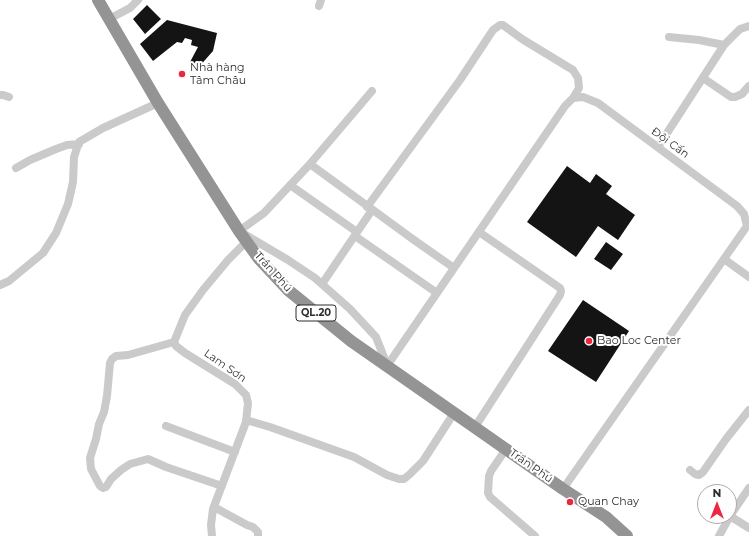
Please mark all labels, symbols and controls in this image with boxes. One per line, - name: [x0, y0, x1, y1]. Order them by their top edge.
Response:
- place label: Nhà hàng Tâm Châu: [190, 61, 246, 87]
- marker: Nhà hàng Tâm Châu: [177, 69, 187, 79]
- street label: Đội Cấn: [649, 125, 691, 161]
- street label: Trần Phú: [251, 249, 295, 295]
- road number: QL.20: [296, 305, 336, 321]
- place label: Bao Loc Center: [597, 334, 681, 348]
- marker: Bao Loc Center: [584, 336, 594, 346]
- street label: Lam Sơn: [201, 347, 249, 385]
- street label: Trần Phú: [507, 446, 555, 486]
- north arrow: [697, 484, 737, 524]
- text: N: [713, 486, 721, 500]
- place label: Quan Chay: [578, 495, 639, 509]
- marker: Quan Chay: [565, 497, 575, 507]

